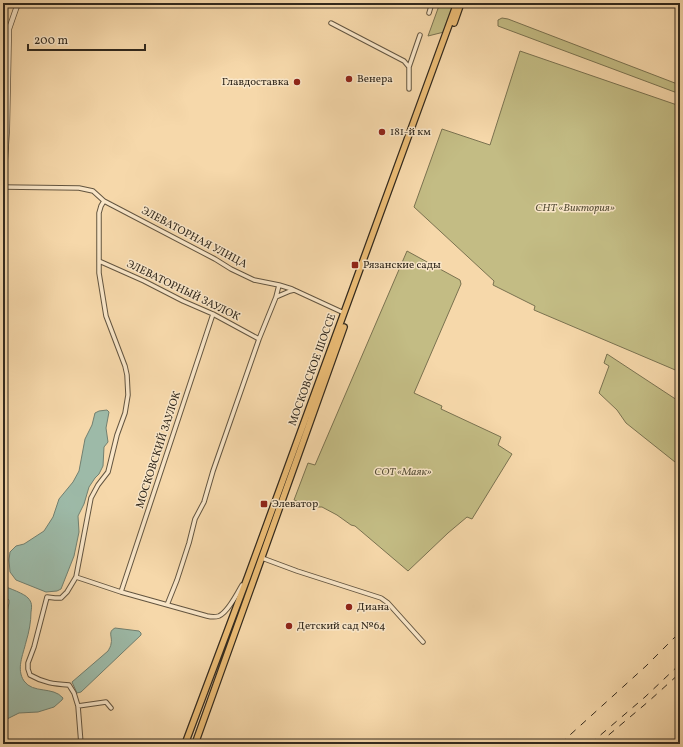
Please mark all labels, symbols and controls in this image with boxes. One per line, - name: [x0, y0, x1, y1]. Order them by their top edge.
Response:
- scale bar: [28, 26, 145, 52]
- text: 200 m: [34, 33, 68, 49]
- place label: Венера: [357, 72, 393, 87]
- marker: Венера: [344, 74, 354, 84]
- place label: Главдоставка: [222, 75, 290, 90]
- marker: Главдоставка: [292, 77, 302, 87]
- place label: 181-й км: [390, 125, 431, 140]
- marker: 181-й км: [377, 127, 387, 137]
- park label: СНТ «Виктория»: [535, 201, 615, 216]
- street label: ЭЛЕВАТОРНАЯ УЛИЦА: [138, 204, 250, 272]
- street label: ЭЛЕВАТОРНЫЙ ЗАУЛОК: [124, 257, 243, 325]
- place label: Рязанские сады: [363, 258, 441, 273]
- marker: Рязанские сады: [350, 260, 360, 270]
- street label: МОСКОВСКОЕ ШОССЕ: [286, 311, 340, 428]
- street label: МОСКОВСКИЙ ЗАУЛОК: [133, 389, 185, 511]
- park label: СОТ «Маяк»: [374, 465, 432, 480]
- place label: Элеватор: [272, 497, 318, 512]
- marker: Элеватор: [259, 499, 269, 509]
- place label: Диана: [357, 600, 390, 615]
- marker: Диана: [344, 602, 354, 612]
- place label: Детский сад №64: [297, 619, 386, 634]
- marker: Детский сад №64: [284, 621, 294, 631]

